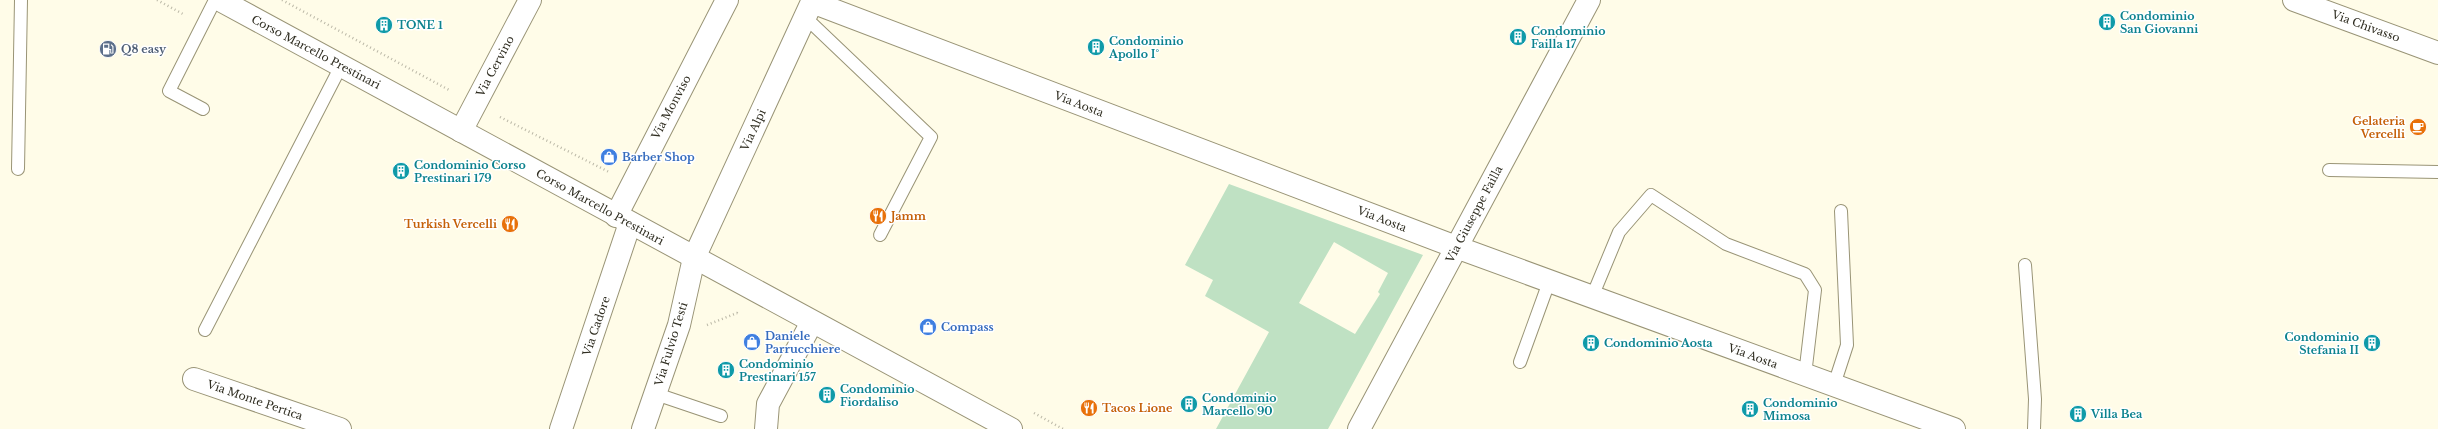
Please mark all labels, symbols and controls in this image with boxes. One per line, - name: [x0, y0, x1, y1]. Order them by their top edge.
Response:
- street label: Via Chivasso: [2329, 7, 2402, 45]
- place label: Condominio San Giovanni: [2120, 9, 2198, 36]
- street label: Corso Marcello Prestinari: [249, 12, 383, 92]
- building icon: Condominio San Giovanni: [2097, 12, 2117, 32]
- building icon: TONE 1: [374, 15, 394, 35]
- place label: TONE 1: [397, 18, 443, 32]
- place label: Condominio Failla 17: [1531, 24, 1606, 51]
- building icon: Condominio Failla 17: [1508, 27, 1528, 47]
- street label: Via Cervino: [473, 33, 517, 100]
- place label: Condominio Apollo I°: [1108, 34, 1184, 61]
- building icon: Condominio Apollo I°: [1086, 37, 1106, 57]
- fuel station icon: Q8 easy: [98, 39, 118, 59]
- place label: Q8 easy: [121, 42, 167, 56]
- street label: Via Monviso: [648, 73, 694, 142]
- street label: Via Aosta: [1051, 88, 1106, 120]
- street label: Via Alpi: [737, 107, 769, 154]
- place label: Gelateria Vercelli: [2352, 114, 2406, 141]
- cafe icon: Gelateria Vercelli: [2408, 117, 2428, 137]
- shop icon: Barber Shop: [599, 147, 619, 167]
- place label: Barber Shop: [622, 150, 695, 164]
- place label: Condominio Corso Prestinari 179: [414, 158, 526, 185]
- building icon: Condominio Corso Prestinari 179: [391, 161, 411, 181]
- street label: Via Giuseppe Failla: [1442, 162, 1506, 266]
- street label: Corso Marcello Prestinari: [534, 166, 667, 248]
- street label: Via Aosta: [1354, 203, 1409, 235]
- restaurant icon: Jamm: [868, 206, 888, 226]
- place label: Jamm: [889, 209, 926, 223]
- restaurant icon: Turkish Vercelli: [500, 214, 520, 234]
- place label: Turkish Vercelli: [404, 217, 497, 231]
- street label: Via Cadore: [579, 294, 613, 359]
- street label: Via Fulvio Testi: [651, 300, 690, 389]
- shop icon: Compass: [918, 317, 938, 337]
- place label: Compass: [941, 320, 994, 334]
- place label: Daniele Parrucchiere: [765, 329, 841, 356]
- place label: Condominio Stefania II: [2284, 330, 2359, 357]
- shop icon: Daniele Parrucchiere: [742, 332, 762, 352]
- building icon: Condominio Aosta: [1581, 333, 1601, 353]
- building icon: Condominio Stefania II: [2362, 333, 2382, 353]
- place label: Condominio Aosta: [1604, 336, 1713, 350]
- street label: Via Aosta: [1725, 340, 1781, 372]
- place label: Condominio Prestinari 157: [739, 357, 816, 384]
- building icon: Condominio Prestinari 157: [716, 360, 736, 380]
- street label: Via Monte Pertica: [204, 377, 305, 423]
- place label: Condominio Fiordaliso: [840, 382, 915, 409]
- building icon: Condominio Fiordaliso: [817, 385, 837, 405]
- place label: Condominio Marcello 90: [1202, 391, 1277, 418]
- building icon: Condominio Marcello 90: [1179, 394, 1199, 414]
- place label: Condominio Mimosa: [1763, 396, 1838, 423]
- restaurant icon: Tacos Lione: [1079, 398, 1099, 418]
- building icon: Condominio Mimosa: [1740, 399, 1760, 419]
- place label: Tacos Lione: [1102, 401, 1173, 415]
- building icon: Villa Bea: [2068, 404, 2088, 424]
- place label: Villa Bea: [2090, 407, 2143, 421]

